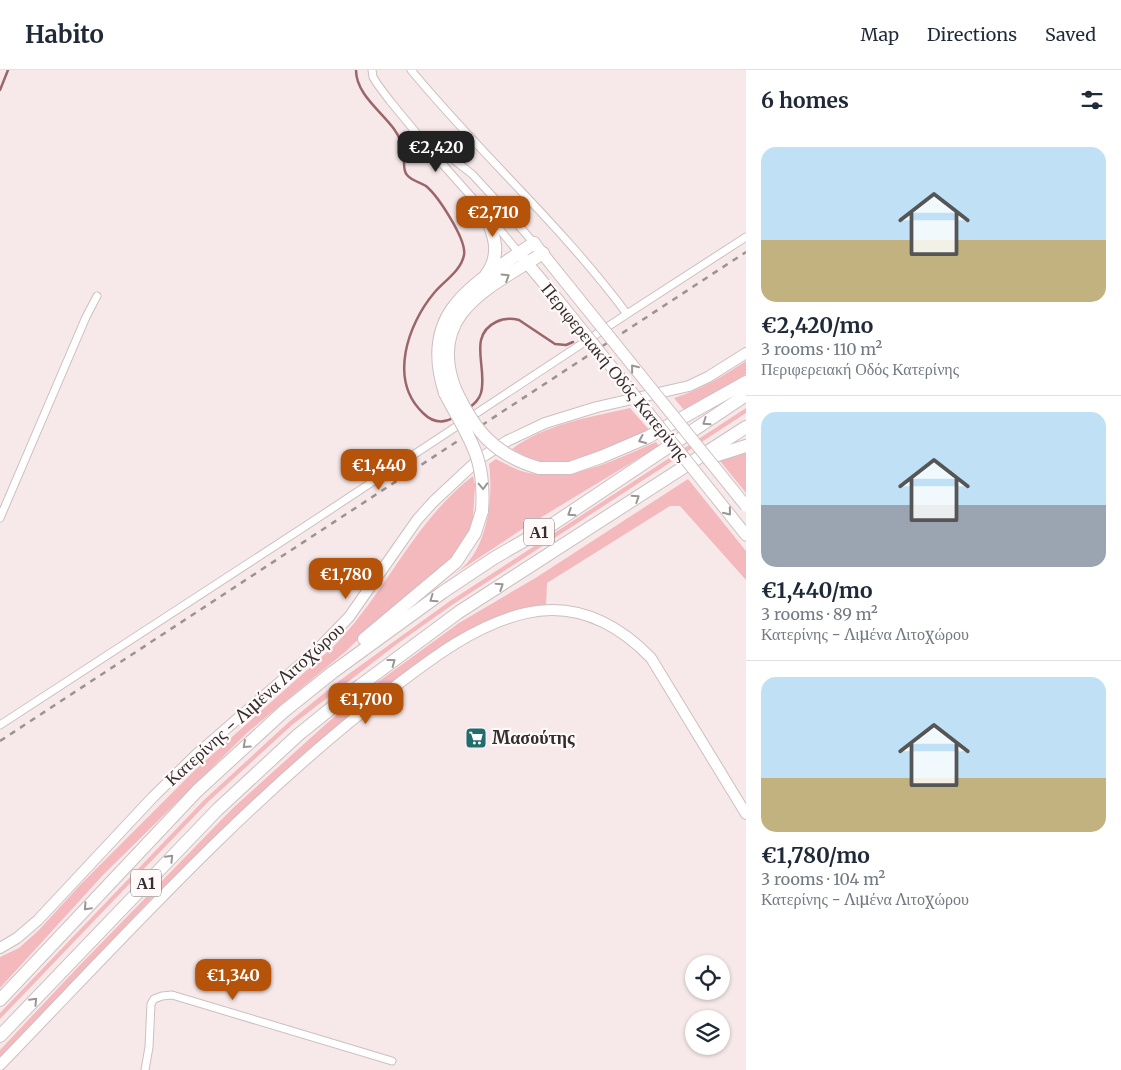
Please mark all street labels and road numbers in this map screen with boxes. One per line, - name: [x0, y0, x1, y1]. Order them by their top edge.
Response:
- street label: Περιφερειακή Οδός Κατερίνης: [536, 278, 694, 466]
- road number: Α1: [524, 518, 554, 546]
- street label: Κατερίνης - Λιμένα Λιτοχώρου: [160, 617, 349, 790]
- road number: Α1: [131, 870, 161, 896]

